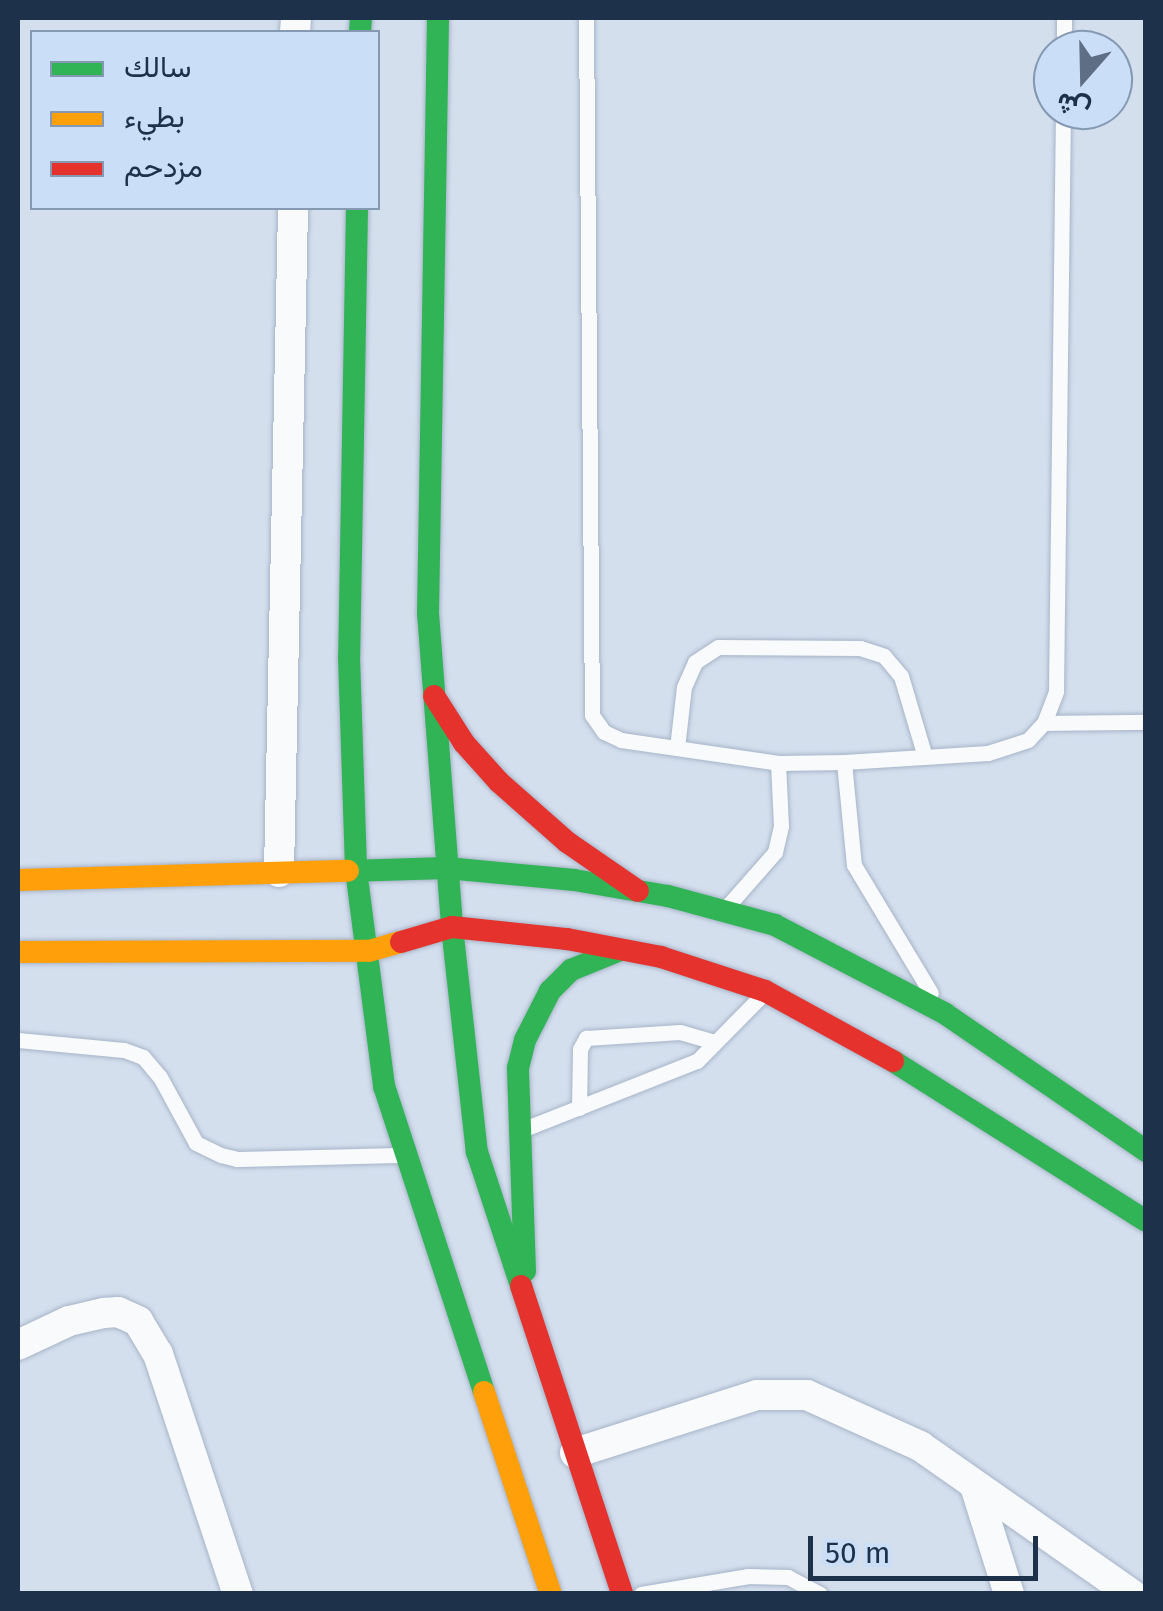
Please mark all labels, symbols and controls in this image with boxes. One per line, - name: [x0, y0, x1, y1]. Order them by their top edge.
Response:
- legend: [30, 30, 380, 210]
- north arrow: [1033, 30, 1133, 130]
- text: سالك: [124, 49, 191, 85]
- text: ش: [1052, 86, 1095, 128]
- text: بطيء: [124, 99, 185, 135]
- text: مزدحم: [124, 149, 203, 185]
- scale bar: [813, 1516, 1043, 1578]
- text: 50 m: [825, 1535, 890, 1571]

